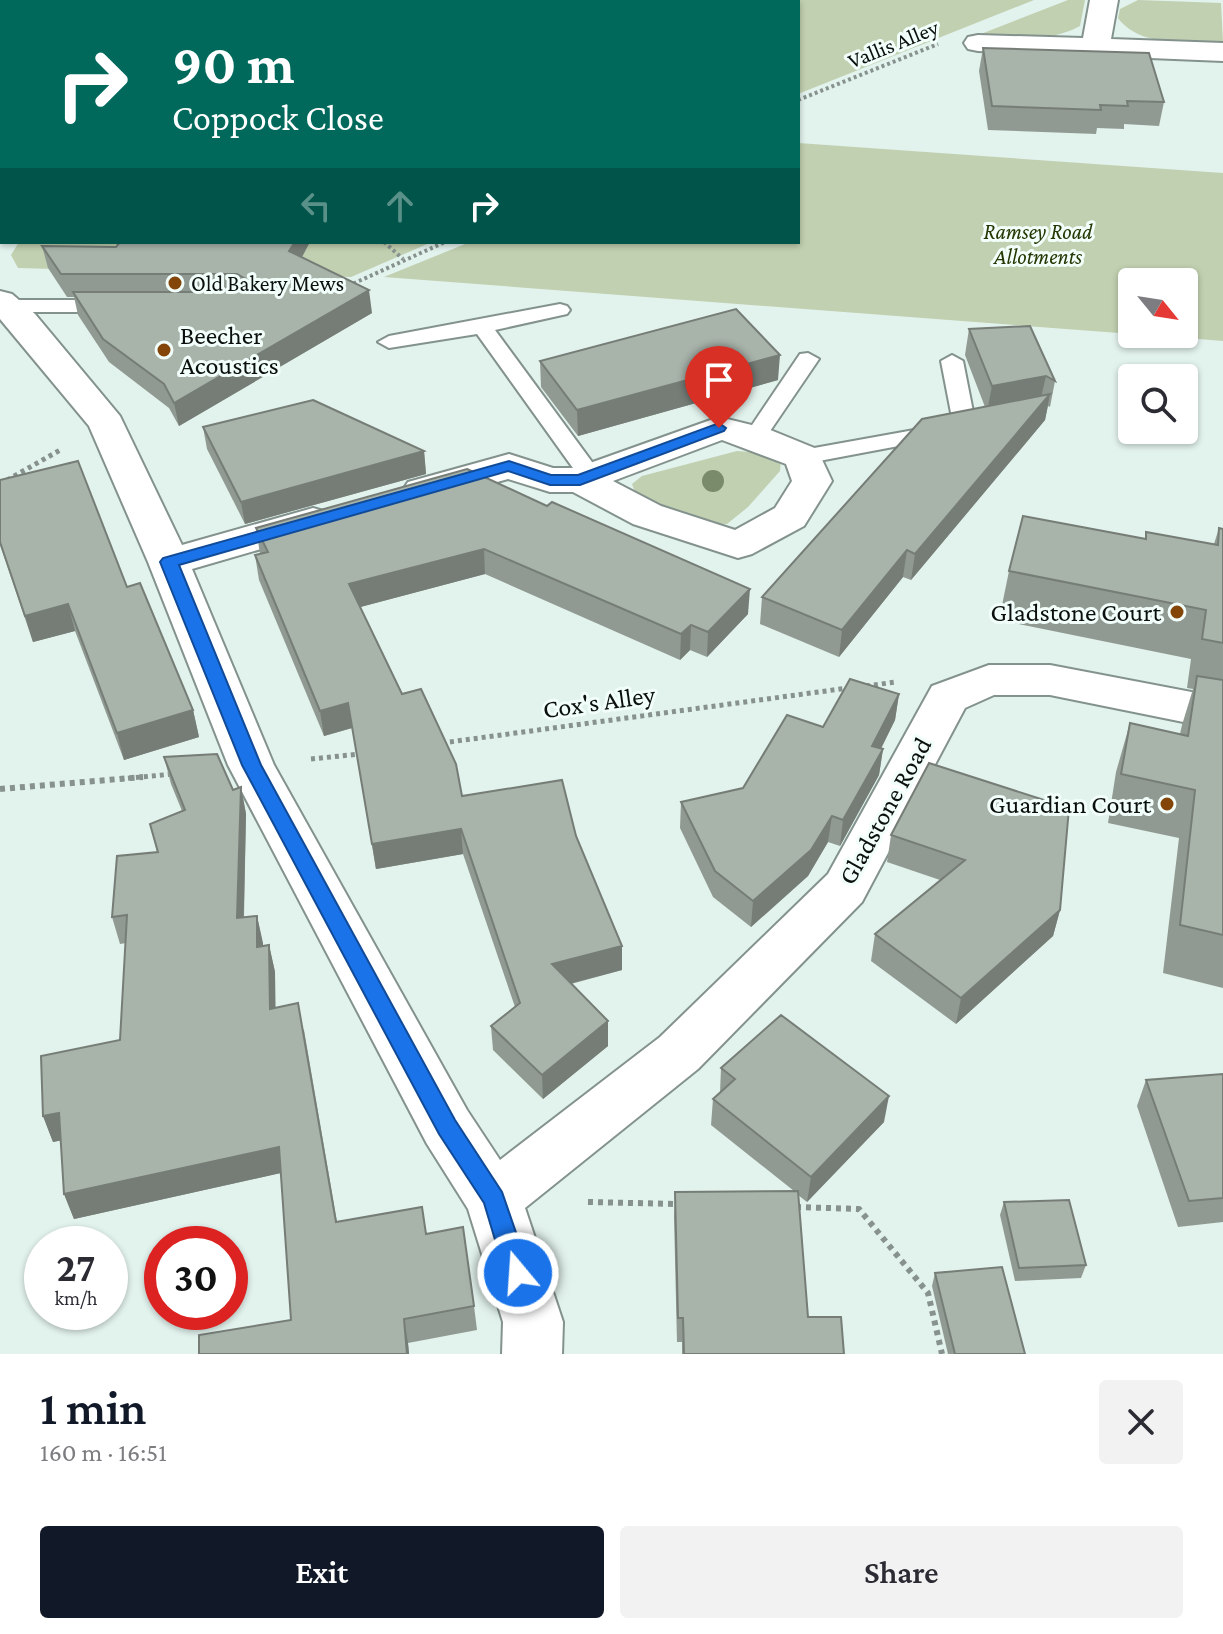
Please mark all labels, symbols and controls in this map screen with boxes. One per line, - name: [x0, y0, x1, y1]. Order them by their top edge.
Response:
- street label: Vallis Alley: [844, 14, 943, 74]
- icon: right: [40, 32, 144, 136]
- text: 90 m: [172, 33, 295, 95]
- text: Coppock Close: [172, 98, 384, 138]
- icon: left: [294, 184, 338, 228]
- icon: ahead: [378, 184, 422, 228]
- icon: right: [462, 184, 506, 228]
- park label: Ramsey Road Allotments: [984, 219, 1093, 269]
- north arrow: [1118, 268, 1198, 348]
- map controls: [1118, 268, 1198, 444]
- place label: Old Bakery Mews: [191, 271, 344, 296]
- marker: Old Bakery Mews: [166, 274, 184, 292]
- place label: Beecher Acoustics: [180, 321, 279, 380]
- marker: Beecher Acoustics: [155, 341, 173, 359]
- pin: [685, 346, 753, 428]
- icon: arrive: [697, 358, 741, 402]
- button: search: [1118, 364, 1198, 444]
- place label: Gladstone Court: [990, 598, 1161, 627]
- marker: Gladstone Court: [1168, 603, 1186, 621]
- street label: Cox's Alley: [541, 680, 658, 724]
- street label: Gladstone Road: [833, 732, 937, 890]
- place label: Guardian Court: [989, 790, 1151, 819]
- marker: Guardian Court: [1158, 795, 1176, 813]
- speed limit sign: 30: [144, 1226, 248, 1330]
- position arrow: [476, 1231, 560, 1315]
- text: 27: [57, 1245, 95, 1290]
- text: km/h: [54, 1287, 98, 1309]
- button: close: [1099, 1380, 1183, 1464]
- text: 1 min: [40, 1381, 147, 1434]
- text: 160 m · 16:51: [40, 1438, 167, 1467]
- button: Exit: [40, 1526, 604, 1618]
- button: Share: [620, 1526, 1183, 1618]

